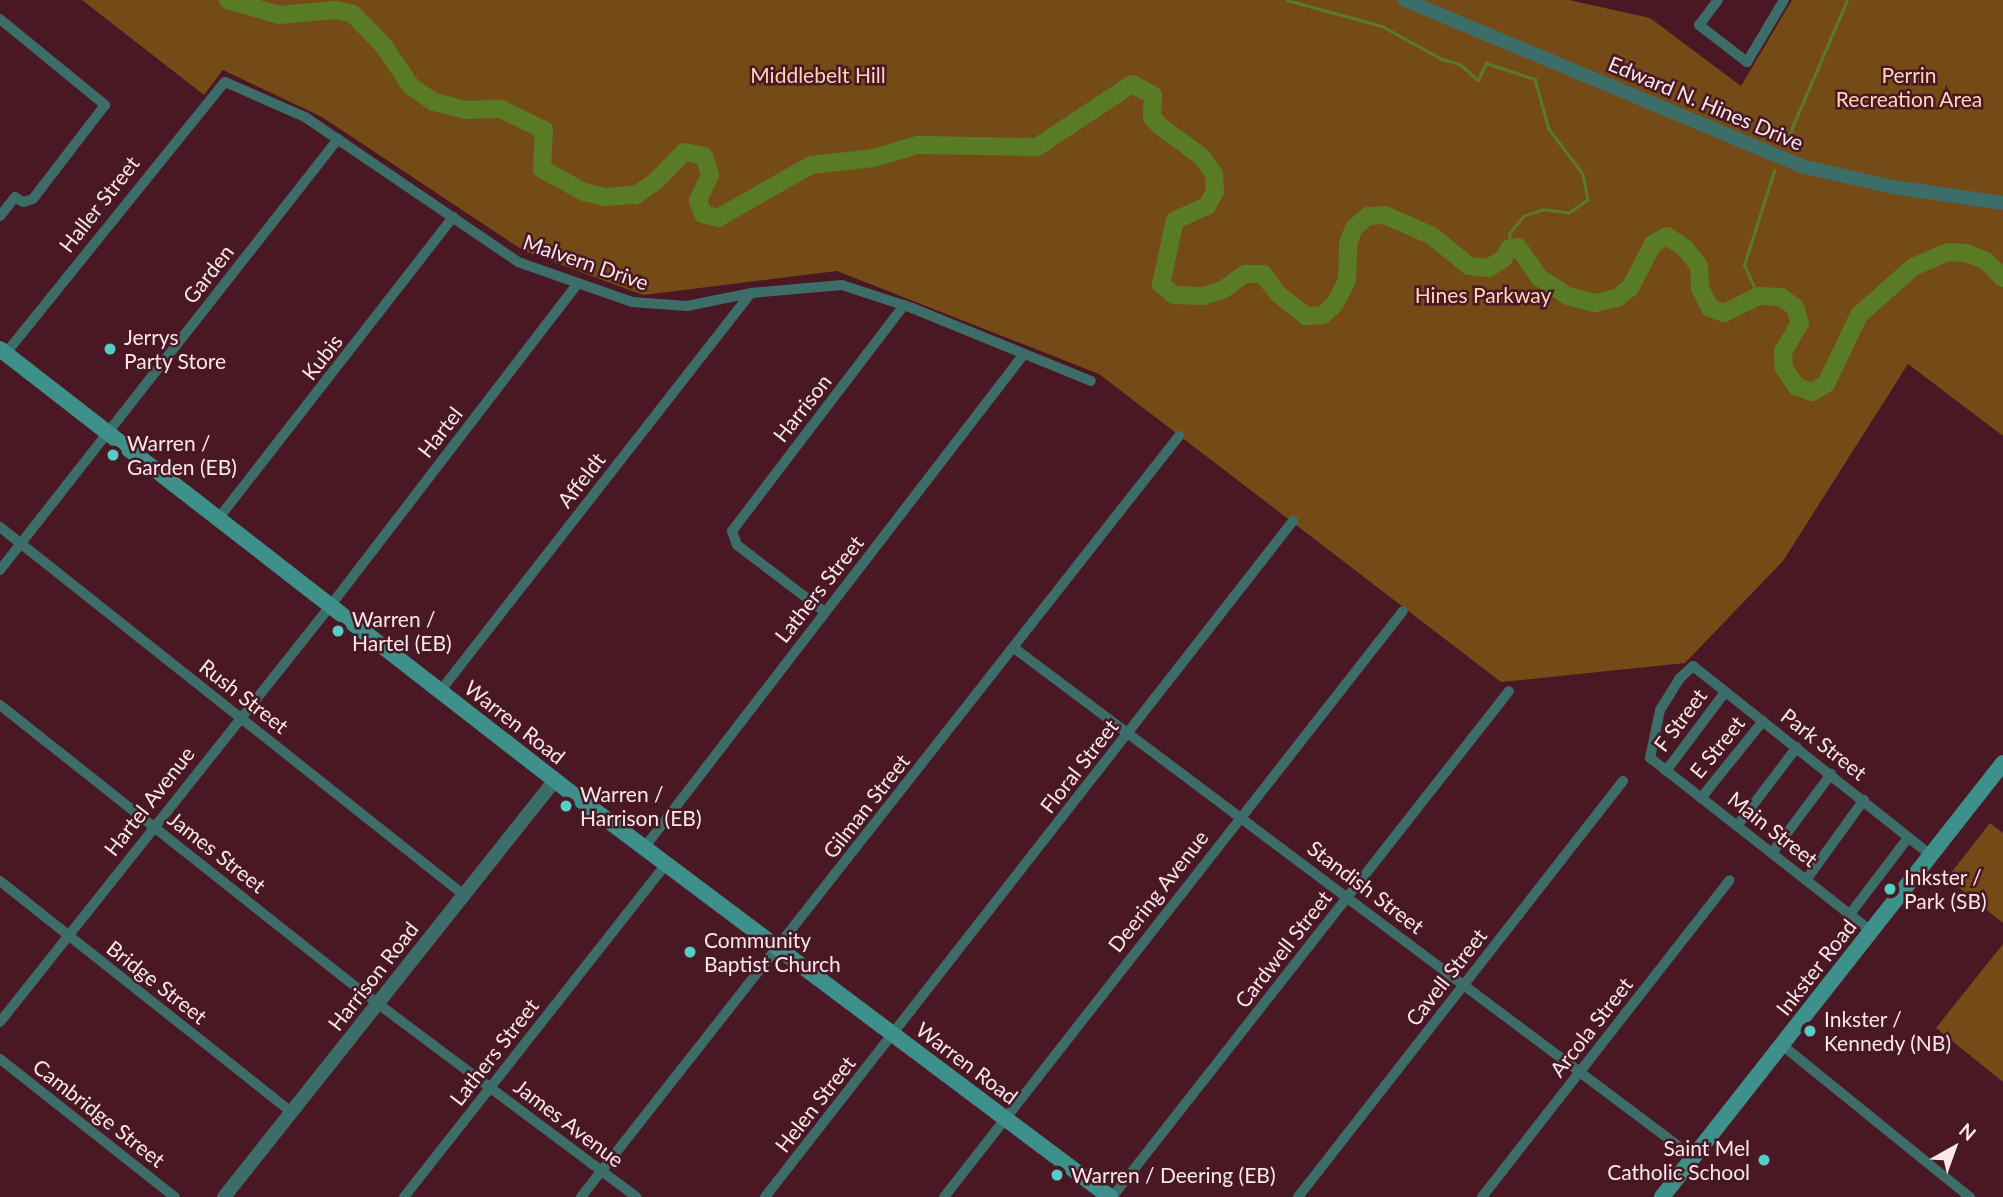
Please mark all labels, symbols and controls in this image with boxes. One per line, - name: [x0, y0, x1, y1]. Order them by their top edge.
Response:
- street label: Edward N. Hines Drive: [1605, 51, 1807, 155]
- park label: Middlebelt Hill: [750, 62, 886, 88]
- park label: Perrin Recreation Area: [1835, 62, 1983, 112]
- street label: Haller Street: [54, 151, 144, 257]
- street label: Malvern Drive: [520, 229, 652, 295]
- street label: Garden: [177, 240, 239, 308]
- park label: Hines Parkway: [1415, 282, 1551, 308]
- place label: Jerrys Party Store: [124, 324, 227, 374]
- street label: Kubis: [296, 329, 348, 385]
- marker: Jerrys Party Store: [102, 341, 118, 357]
- street label: Harrison: [768, 369, 836, 447]
- street label: Hartel: [412, 402, 468, 462]
- place label: Warren / Garden (EB): [127, 430, 237, 480]
- marker: Warren / Garden (EB): [105, 447, 121, 463]
- street label: Affeldt: [552, 448, 610, 512]
- street label: Lathers Street: [769, 531, 869, 647]
- place label: Warren / Hartel (EB): [352, 606, 452, 656]
- marker: Warren / Hartel (EB): [330, 623, 346, 639]
- street label: Rush Street: [195, 653, 293, 739]
- street label: Warren Road: [460, 675, 570, 769]
- street label: F Street: [1648, 683, 1712, 757]
- street label: Park Street: [1776, 703, 1872, 785]
- street label: E Street: [1684, 711, 1750, 783]
- street label: Floral Street: [1035, 714, 1123, 818]
- street label: Hartel Avenue: [98, 741, 200, 861]
- street label: Gilman Street: [817, 749, 915, 863]
- place label: Warren / Harrison (EB): [580, 781, 701, 831]
- street label: Main Street: [1723, 786, 1823, 872]
- marker: Warren / Harrison (EB): [558, 798, 574, 814]
- street label: James Street: [163, 806, 271, 898]
- street label: Deering Avenue: [1102, 825, 1214, 957]
- street label: Standish Street: [1303, 835, 1429, 939]
- place label: Inkster / Park (SB): [1904, 864, 1987, 914]
- marker: Inkster / Park (SB): [1882, 881, 1898, 897]
- street label: Cardwell Street: [1230, 886, 1336, 1012]
- street label: Inkster Road: [1771, 914, 1861, 1020]
- street label: Harrison Road: [323, 917, 423, 1035]
- street label: Cavell Street: [1400, 923, 1492, 1031]
- place label: Community Baptist Church: [704, 927, 841, 977]
- street label: Bridge Street: [102, 935, 212, 1029]
- marker: Community Baptist Church: [682, 944, 698, 960]
- street label: Arcola Street: [1544, 972, 1638, 1082]
- street label: Lathers Street: [444, 994, 544, 1110]
- place label: Inkster / Kennedy (NB): [1824, 1006, 1952, 1056]
- street label: Warren Road: [911, 1017, 1023, 1109]
- marker: Inkster / Kennedy (NB): [1802, 1023, 1818, 1039]
- street label: Helen Street: [770, 1051, 860, 1157]
- street label: Cambridge Street: [28, 1054, 170, 1172]
- street label: James Avenue: [509, 1073, 629, 1173]
- north arrow: [1919, 1113, 1989, 1183]
- text: N: [1955, 1118, 1981, 1145]
- place label: Saint Mel Catholic School: [1607, 1135, 1750, 1185]
- marker: Saint Mel Catholic School: [1756, 1152, 1772, 1168]
- place label: Warren / Deering (EB): [1071, 1162, 1276, 1188]
- marker: Warren / Deering (EB): [1049, 1167, 1065, 1183]

